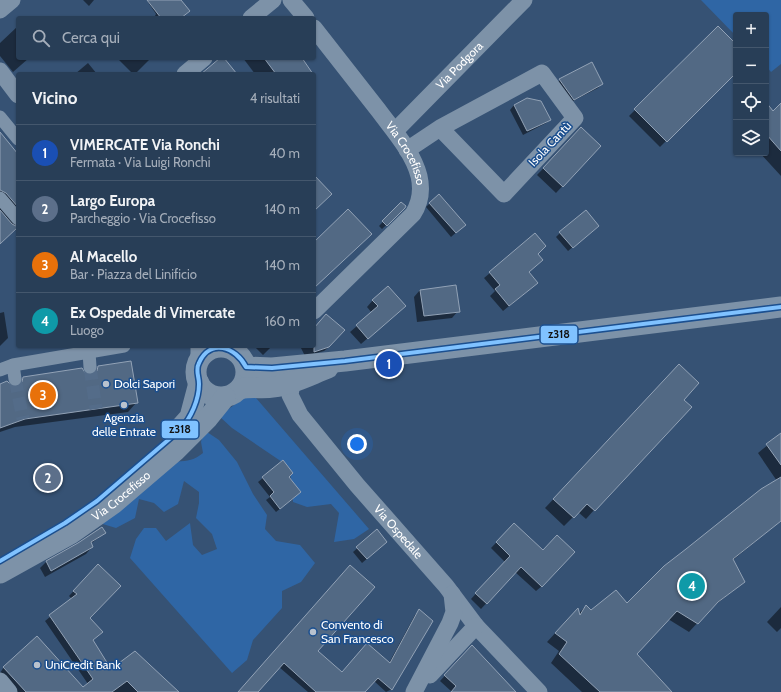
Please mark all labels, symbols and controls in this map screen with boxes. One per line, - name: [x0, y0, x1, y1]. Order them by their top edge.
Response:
- map controls: [733, 12, 769, 156]
- button: +: [733, 12, 769, 48]
- search box: [16, 16, 316, 60]
- icon: search: [30, 27, 52, 49]
- text: Cerca qui: [62, 29, 120, 47]
- street label: Via Podgora: [432, 38, 486, 92]
- button: −: [733, 48, 769, 84]
- button: locate: [733, 84, 769, 120]
- text: Vicino: [32, 88, 77, 108]
- text: 4 risultati: [250, 90, 300, 106]
- street label: Via Crocefisso: [383, 118, 428, 186]
- street label: Isola Cantù: [525, 118, 574, 169]
- button: layers: [733, 120, 769, 156]
- text: VIMERCATE Via Ronchi: [70, 136, 220, 154]
- text: 1: [43, 145, 47, 161]
- text: 40 m: [269, 145, 300, 161]
- text: Fermata · Via Luigi Ronchi: [70, 154, 211, 170]
- text: Largo Europa: [70, 192, 155, 210]
- text: 2: [42, 201, 48, 217]
- text: 140 m: [265, 201, 300, 217]
- text: Parcheggio · Via Crocefisso: [70, 210, 216, 226]
- text: Al Macello: [70, 248, 137, 266]
- text: 3: [41, 257, 49, 273]
- text: 140 m: [265, 257, 300, 273]
- text: Bar · Piazza del Linificio: [70, 266, 197, 282]
- text: Ex Ospedale di Vimercate: [70, 304, 235, 322]
- text: 4: [41, 313, 49, 329]
- text: 160 m: [265, 313, 300, 329]
- text: Luogo: [70, 322, 104, 338]
- line badge: z318: [540, 325, 578, 344]
- text: z318: [548, 327, 570, 341]
- pin: 1: [376, 349, 402, 379]
- place label: Dolci Sapori: [114, 376, 175, 391]
- marker: Dolci Sapori: [101, 379, 111, 389]
- pin: 3: [30, 380, 56, 410]
- marker: Agenzia delle Entrate: [119, 400, 129, 410]
- place label: Agenzia delle Entrate: [92, 410, 156, 439]
- line badge: z318: [161, 420, 199, 439]
- text: z318: [169, 422, 191, 436]
- your location: [347, 434, 367, 454]
- pin: 2: [35, 463, 61, 493]
- street label: Via Crocefisso: [89, 467, 154, 524]
- street label: Via Ospedale: [371, 501, 426, 562]
- pin: 4: [679, 571, 705, 601]
- place label: Convento di San Francesco: [321, 617, 394, 646]
- marker: Convento di San Francesco: [308, 627, 318, 637]
- place label: UniCredit Bank: [45, 657, 121, 672]
- marker: UniCredit Bank: [32, 660, 42, 670]

